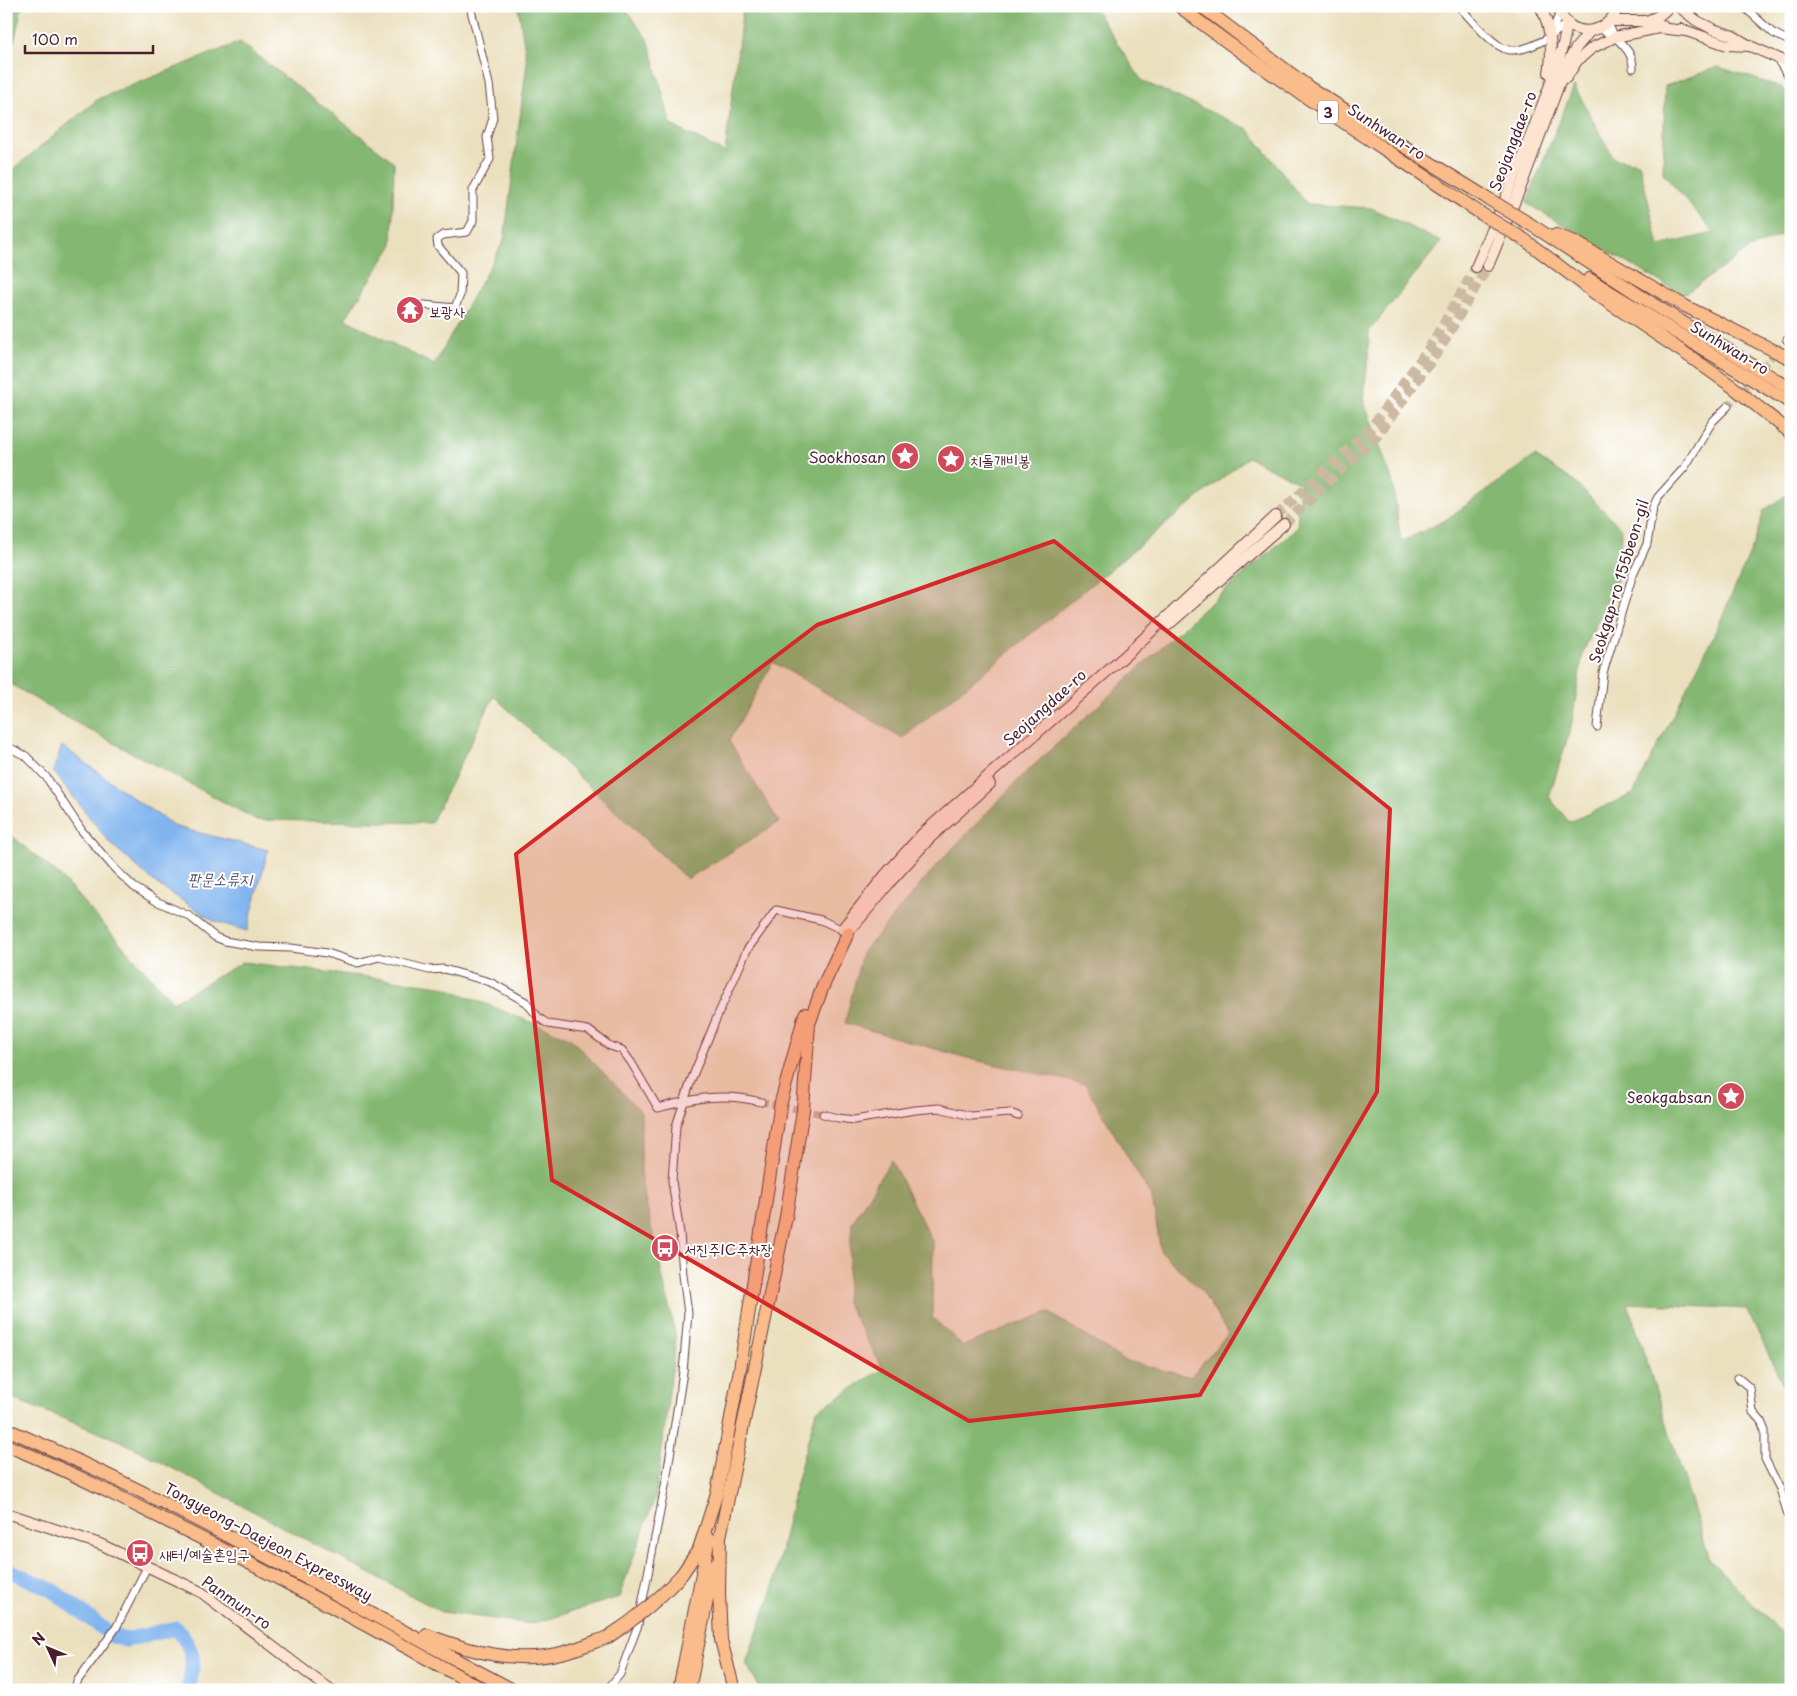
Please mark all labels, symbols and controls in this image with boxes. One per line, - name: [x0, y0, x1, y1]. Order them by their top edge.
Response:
- scale bar: [25, 22, 152, 54]
- text: 100 m: [32, 27, 78, 50]
- street label: Seojangdae-ro: [1482, 88, 1542, 194]
- street label: Sunhwan-ro: [1344, 97, 1430, 165]
- road number: 3: [1318, 100, 1338, 124]
- temple icon: 보광사: [395, 295, 425, 325]
- place label: 보광사: [429, 299, 465, 322]
- street label: Sunhwan-ro: [1686, 314, 1774, 380]
- place icon: Sookhosan: [890, 441, 920, 471]
- place icon: 치돌개비봉: [936, 444, 966, 474]
- place label: Sookhosan: [809, 445, 886, 468]
- place label: 치돌개비봉: [970, 448, 1030, 471]
- street label: Seokgap-ro 155beon-gil: [1582, 496, 1654, 666]
- street label: Seojangdae-ro: [997, 663, 1091, 751]
- water label: 판문소류지: [188, 866, 254, 890]
- place icon: Seokgabsan: [1716, 1081, 1746, 1111]
- place label: Seokgabsan: [1627, 1085, 1712, 1108]
- bus stop icon: 서진주IC주차장: [650, 1233, 680, 1263]
- place label: 서진주IC주차장: [684, 1237, 773, 1260]
- street label: Tongyeong–Daejeon Expressway: [161, 1476, 377, 1606]
- bus stop icon: 새터/예술촌입구: [125, 1538, 155, 1568]
- place label: 새터/예술촌입구: [159, 1542, 250, 1565]
- street label: Panmun-ro: [198, 1570, 276, 1634]
- north arrow: [22, 1624, 72, 1674]
- text: N: [27, 1627, 50, 1650]

